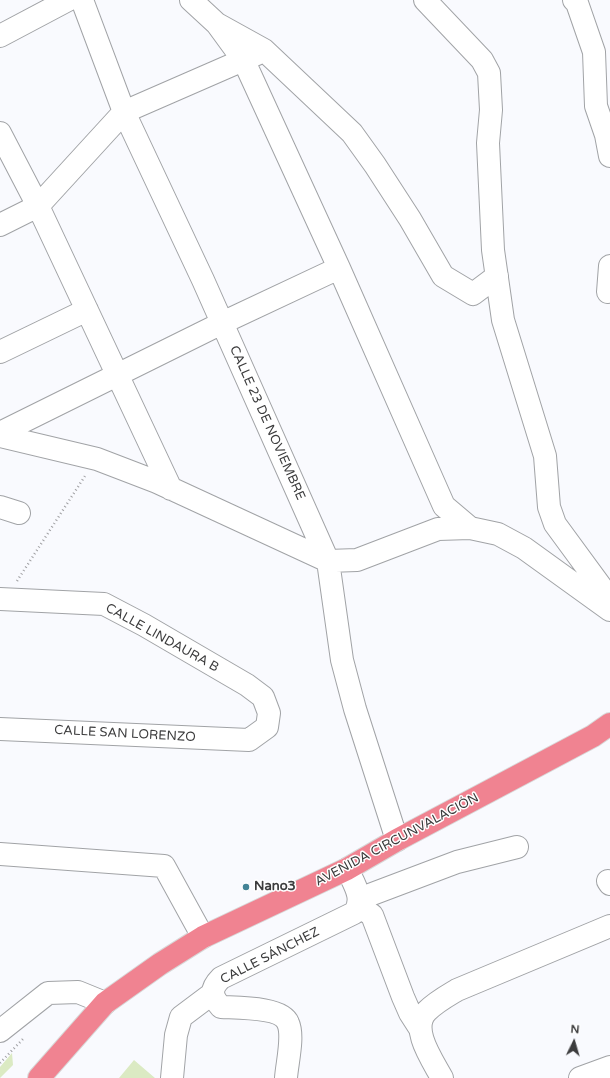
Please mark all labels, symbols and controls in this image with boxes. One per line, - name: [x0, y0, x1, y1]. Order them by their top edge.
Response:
- street label: CALLE 23 DE NOVIEMBRE: [226, 343, 308, 503]
- street label: CALLE LINDAURA B: [103, 600, 221, 676]
- street label: CALLE SAN LORENZO: [54, 723, 196, 745]
- street label: AVENIDA CIRCUNVALACIÓN: [312, 790, 482, 890]
- place label: Nano3: [254, 879, 296, 895]
- marker: Nano3: [241, 882, 251, 892]
- street label: CALLE SÁNCHEZ: [218, 924, 322, 988]
- north arrow: [554, 1022, 594, 1062]
- text: N: [570, 1023, 580, 1036]

